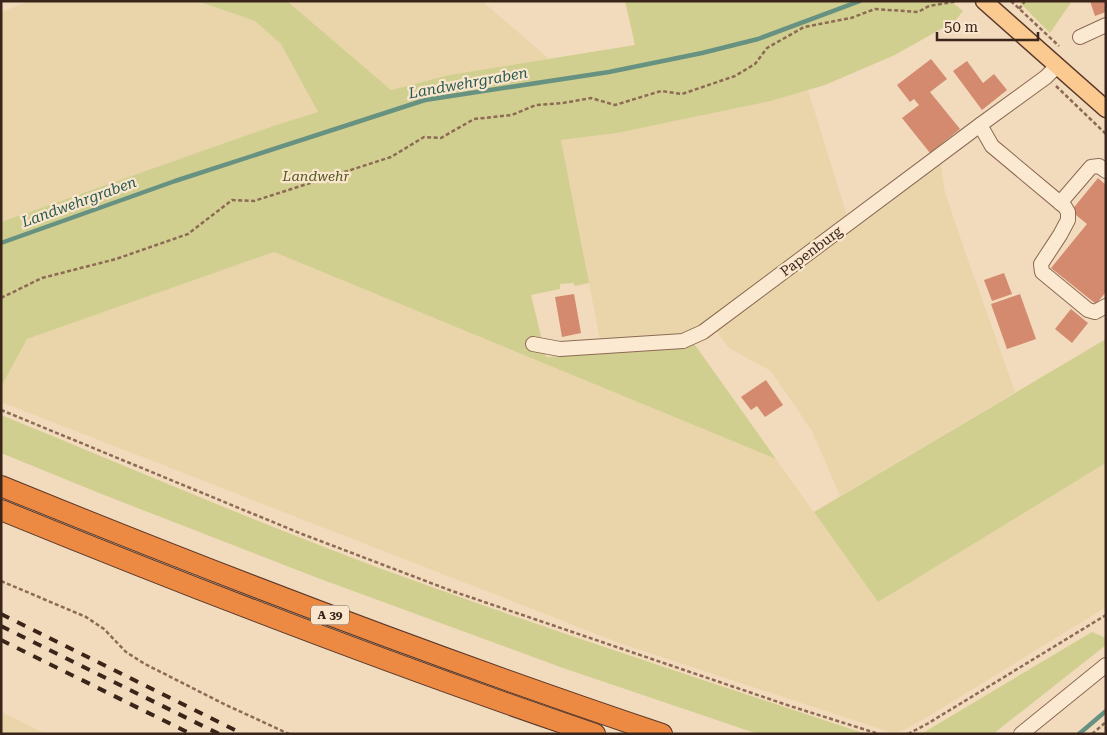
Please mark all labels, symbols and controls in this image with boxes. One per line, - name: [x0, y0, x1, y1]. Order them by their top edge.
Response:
- scale bar: [937, 10, 1038, 42]
- text: 50 m: [944, 18, 979, 36]
- water label: Landwehrgraben: [406, 64, 529, 103]
- park label: Landwehr: [282, 168, 350, 184]
- water label: Landwehrgraben: [18, 173, 139, 231]
- street label: Papenburg: [777, 223, 845, 279]
- road number: A 39: [311, 606, 349, 624]

